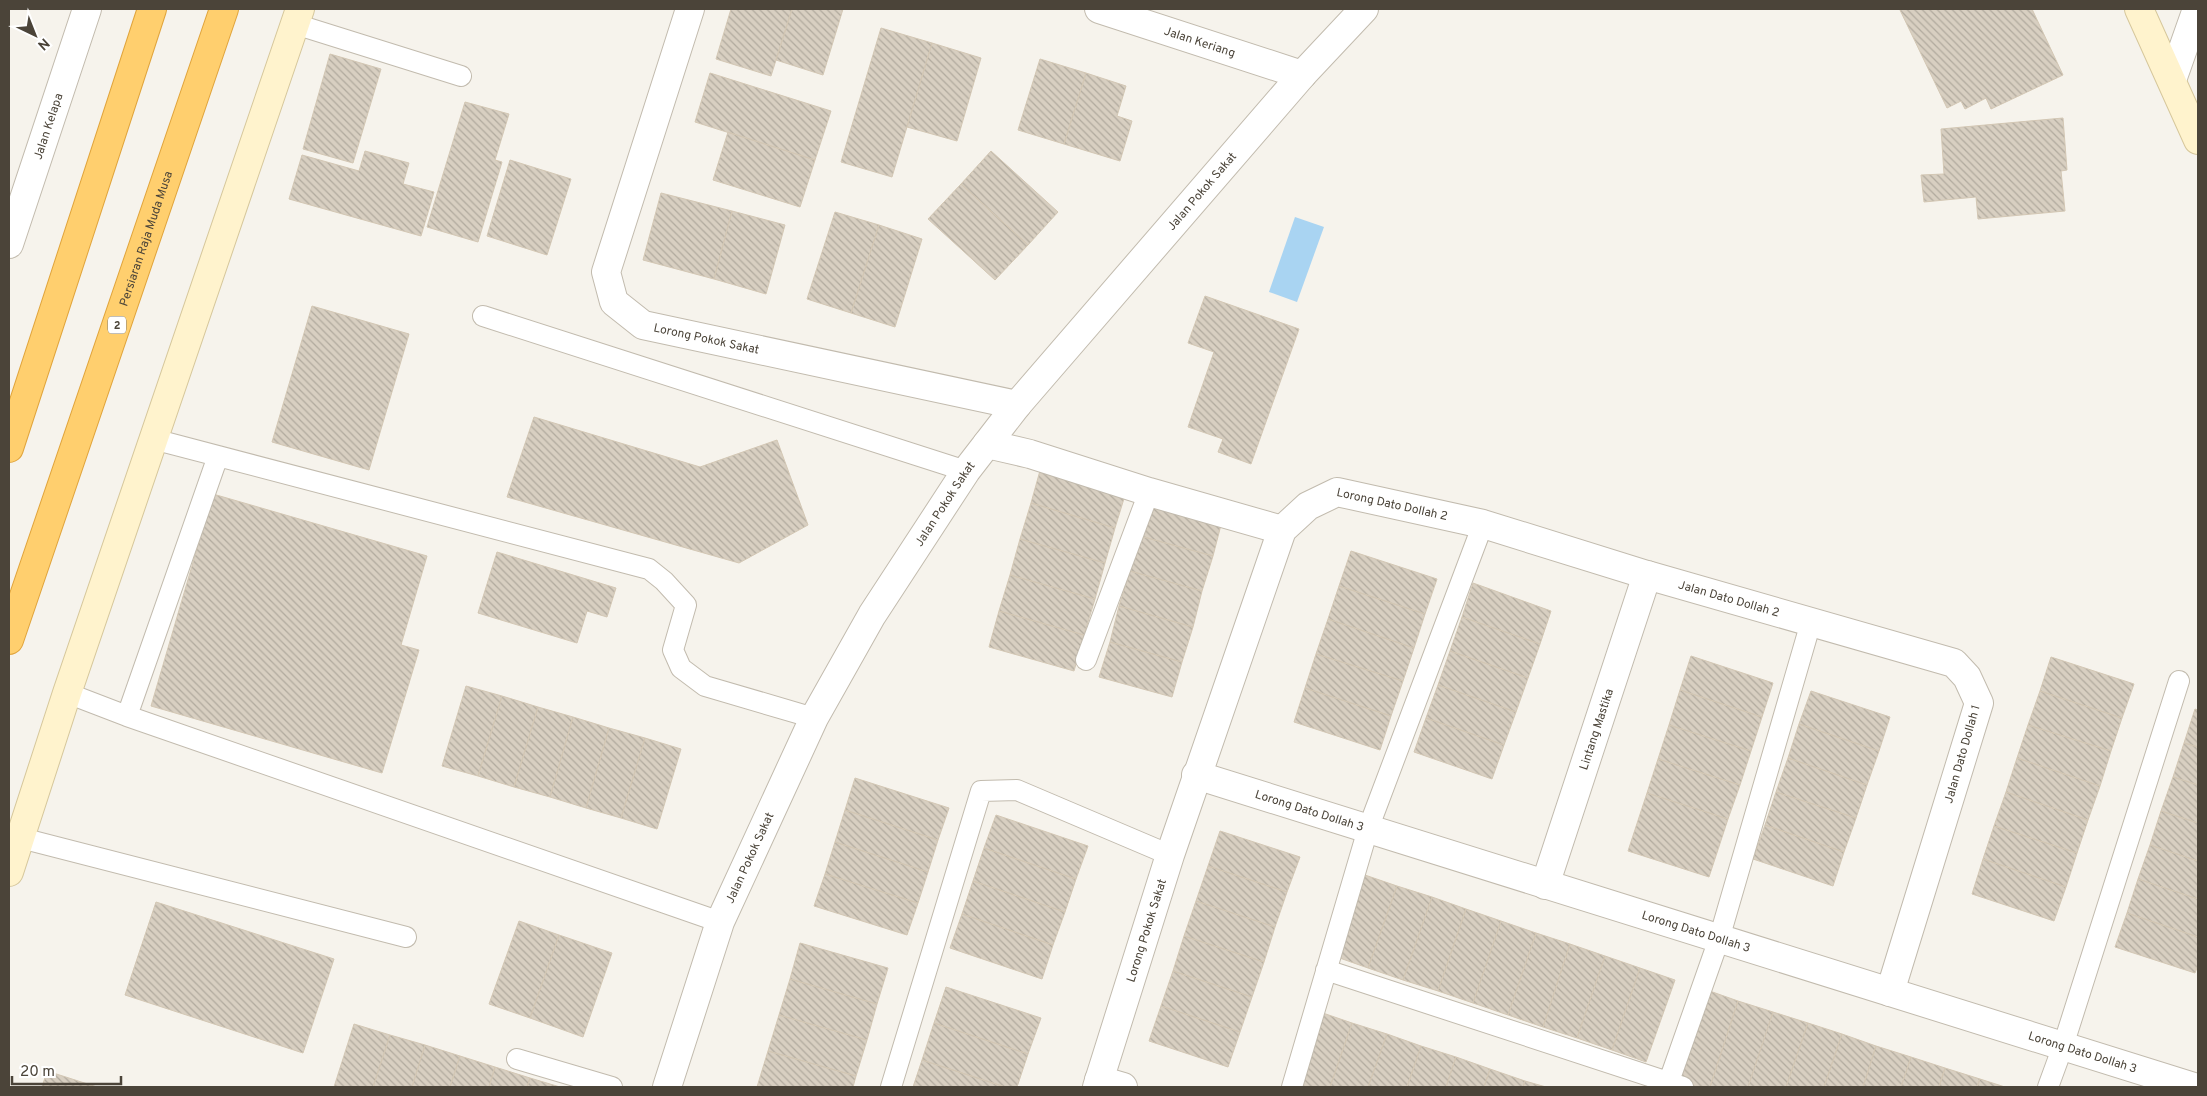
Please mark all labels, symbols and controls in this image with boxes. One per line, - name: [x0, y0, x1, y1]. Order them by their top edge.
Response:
- north arrow: [10, 10, 60, 60]
- street label: Jalan Keriang: [1162, 24, 1237, 62]
- text: N: [33, 34, 52, 53]
- street label: Jalan Kelapa: [31, 91, 67, 162]
- street label: Jalan Pokok Sakat: [1164, 149, 1241, 234]
- street label: Persiaran Raja Muda Musa: [116, 169, 177, 309]
- road number: 2: [108, 316, 126, 334]
- street label: Lorong Pokok Sakat: [652, 320, 760, 359]
- street label: Jalan Pokok Sakat: [912, 459, 979, 550]
- street label: Lorong Dato Dollah 2: [1335, 485, 1449, 525]
- street label: Jalan Dato Dollah 2: [1676, 577, 1781, 622]
- street label: Lintang Mastika: [1576, 687, 1618, 772]
- street label: Jalan Dato Dollah 1: [1941, 703, 1985, 805]
- street label: Lorong Dato Dollah 3: [1253, 787, 1366, 836]
- street label: Jalan Pokok Sakat: [723, 810, 778, 906]
- street label: Lorong Pokok Sakat: [1123, 877, 1171, 984]
- street label: Lorong Dato Dollah 3: [1639, 908, 1752, 957]
- street label: Lorong Dato Dollah 3: [2026, 1029, 2139, 1078]
- scale bar: [12, 1054, 121, 1086]
- text: 20 m: [20, 1063, 55, 1082]

